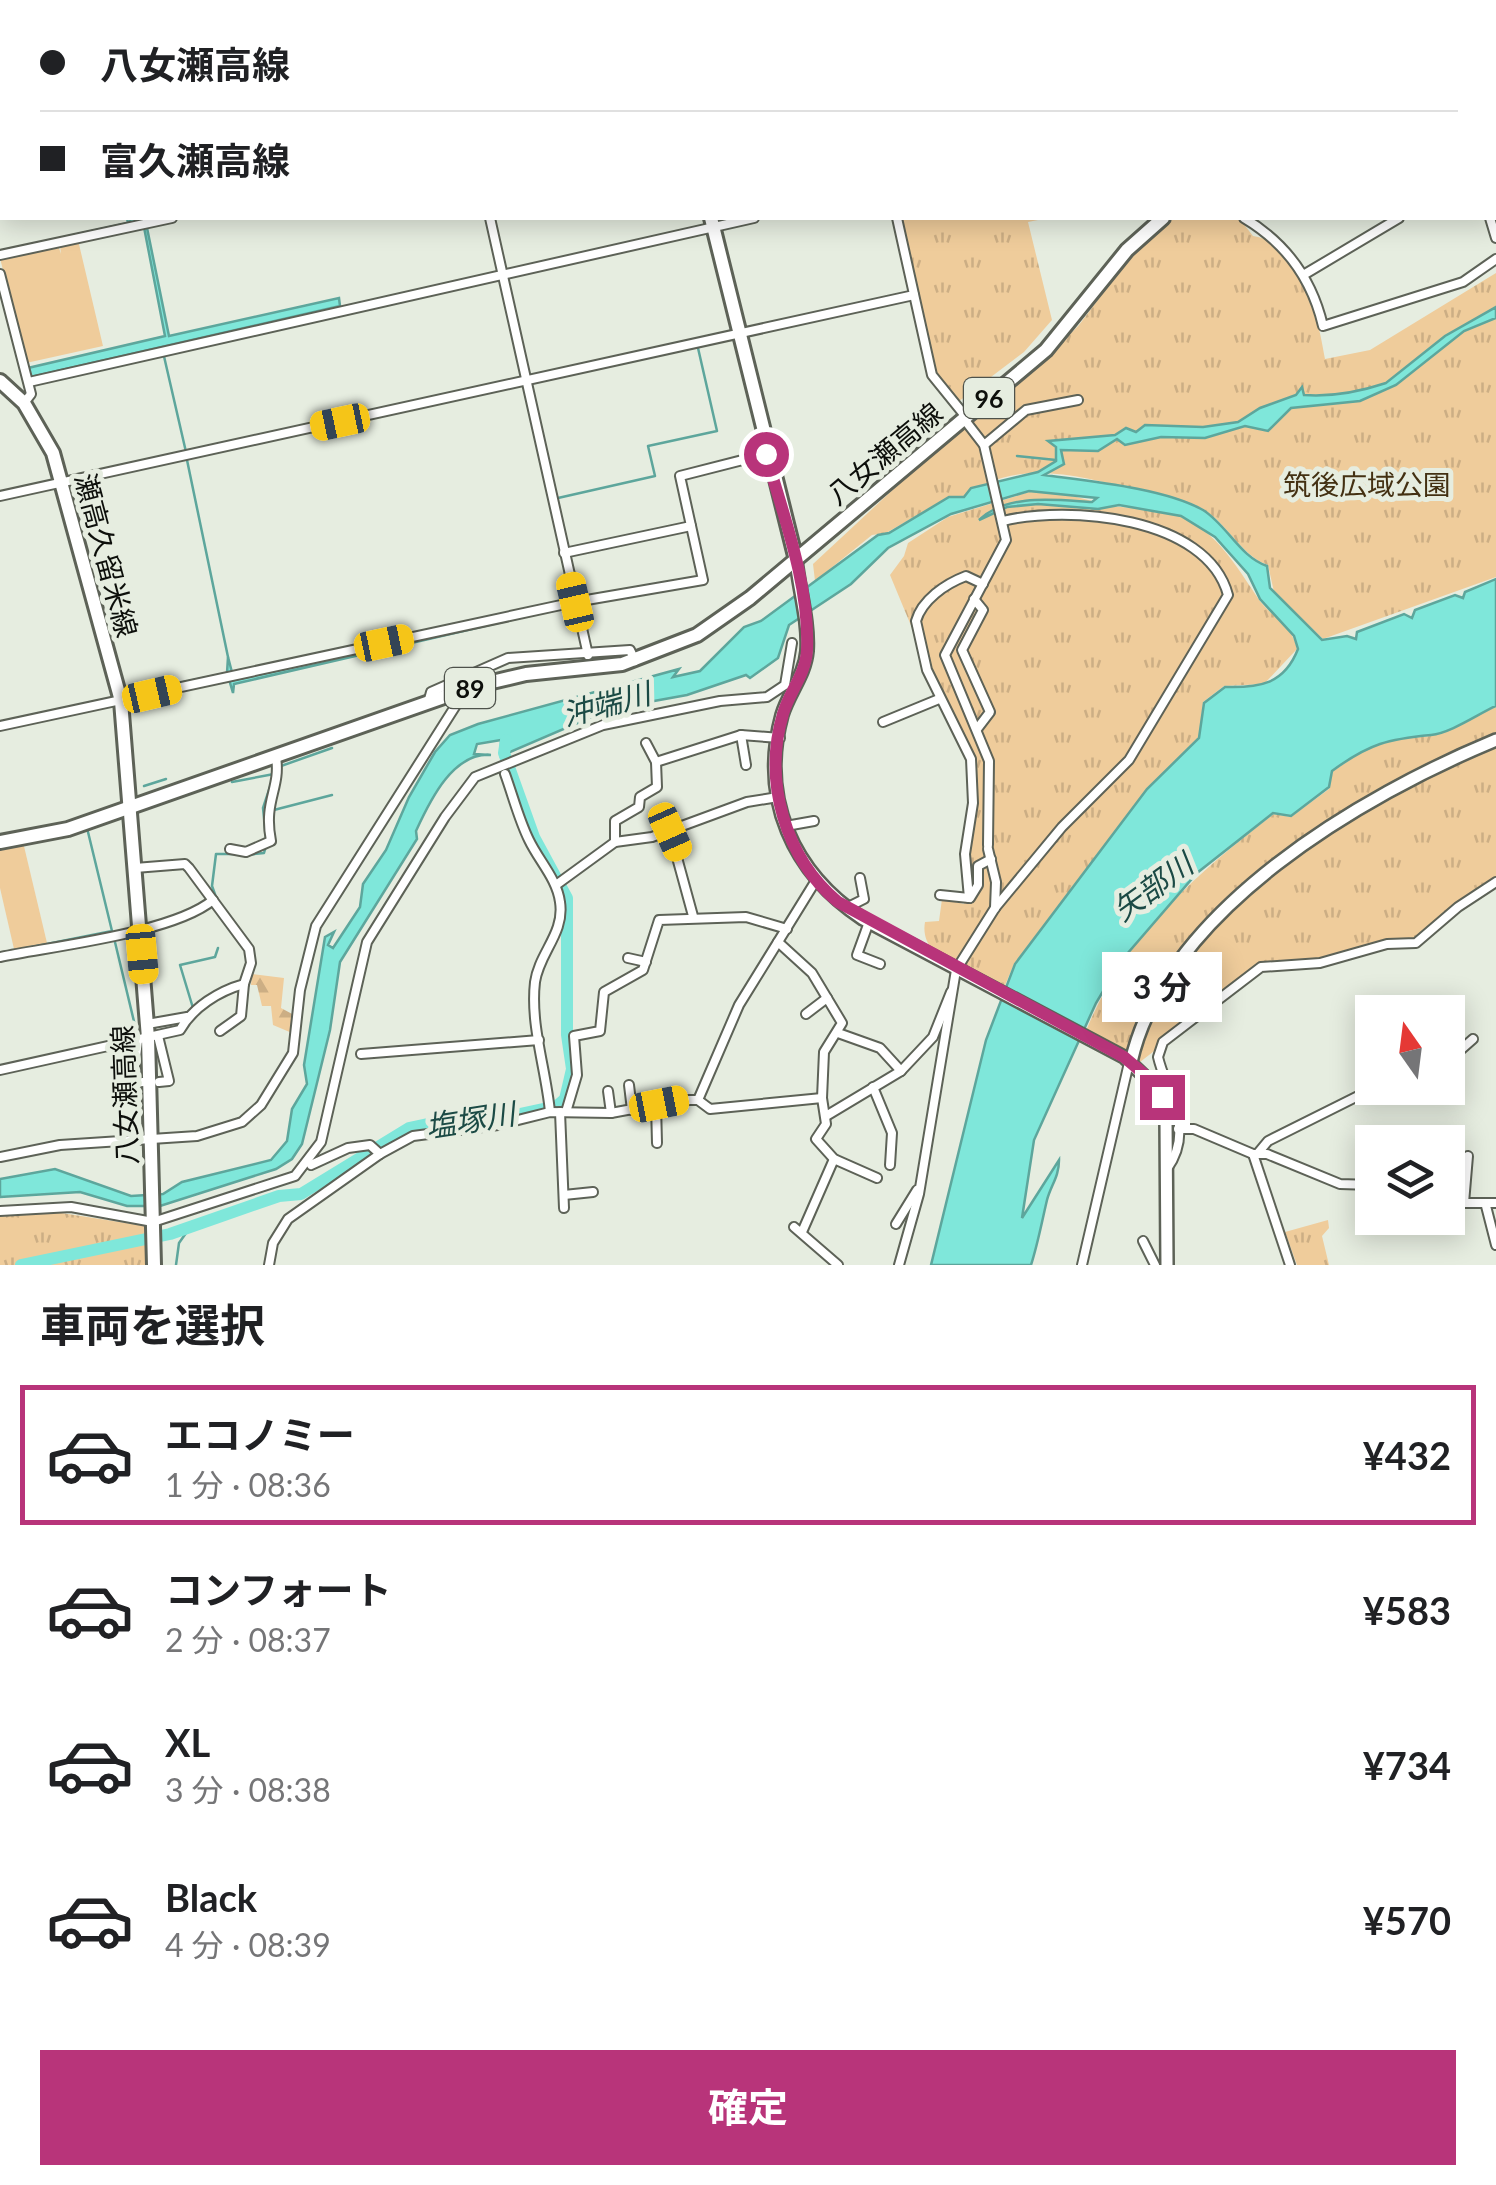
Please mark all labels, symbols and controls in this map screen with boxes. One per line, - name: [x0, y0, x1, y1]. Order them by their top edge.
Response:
- text: 八女瀬高線: [100, 41, 290, 87]
- text: 富久瀬高線: [100, 137, 290, 183]
- road number: 96: [964, 378, 1014, 418]
- street label: 八女瀬高線: [819, 395, 949, 511]
- car: [308, 401, 372, 443]
- route start: [744, 432, 789, 477]
- park label: 筑後広域公園: [1283, 467, 1451, 501]
- street label: 瀬高久留米線: [69, 469, 145, 641]
- car: [554, 569, 596, 635]
- car: [352, 622, 416, 664]
- road number: 89: [445, 668, 495, 708]
- car: [119, 673, 185, 715]
- water label: 沖端川: [558, 673, 657, 732]
- car: [644, 798, 696, 866]
- water label: 矢部川: [1105, 843, 1201, 927]
- car: [124, 923, 160, 985]
- callout: 3 分: [1102, 952, 1222, 1022]
- text: 3 分: [1133, 967, 1191, 1006]
- north arrow: [1355, 995, 1465, 1105]
- map controls: [1355, 995, 1465, 1235]
- street label: 八女瀬高線: [105, 1024, 143, 1166]
- route end: [1140, 1075, 1185, 1120]
- car: [627, 1084, 691, 1124]
- water label: 塩塚川: [423, 1094, 520, 1144]
- button: layers: [1355, 1125, 1465, 1235]
- text: 車両を選択: [40, 1298, 265, 1352]
- icon: car: [45, 1410, 135, 1500]
- text: エコノミー: [165, 1411, 355, 1457]
- text: ¥432: [1363, 1432, 1451, 1478]
- text: 1 分 · 08:36: [165, 1465, 331, 1504]
- icon: car: [45, 1565, 135, 1655]
- text: コンフォート: [165, 1566, 392, 1612]
- text: ¥583: [1363, 1587, 1451, 1633]
- text: 2 分 · 08:37: [165, 1620, 331, 1659]
- text: XL: [165, 1719, 210, 1765]
- icon: car: [45, 1720, 135, 1810]
- text: ¥734: [1363, 1742, 1451, 1788]
- text: 3 分 · 08:38: [165, 1770, 331, 1809]
- text: Black: [165, 1874, 257, 1920]
- icon: car: [45, 1875, 135, 1965]
- text: ¥570: [1363, 1897, 1451, 1943]
- text: 4 分 · 08:39: [165, 1925, 331, 1964]
- button: 確定: [40, 2050, 1456, 2165]

